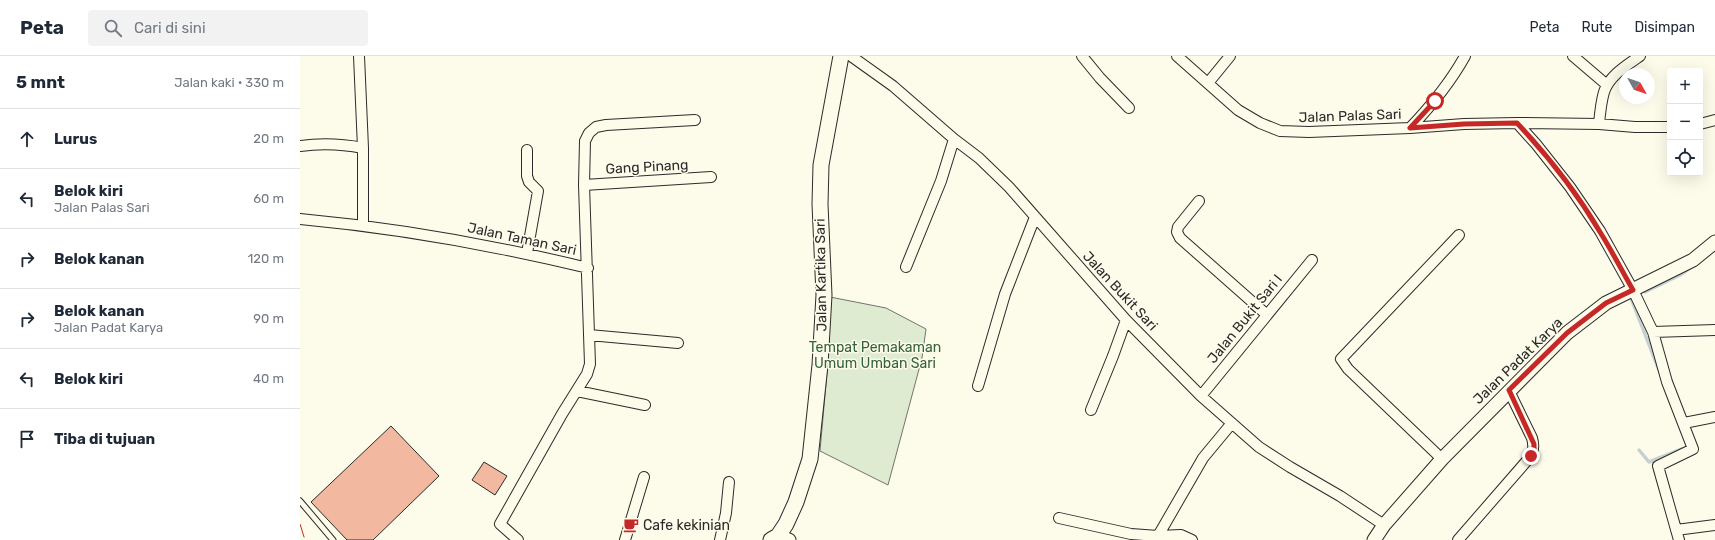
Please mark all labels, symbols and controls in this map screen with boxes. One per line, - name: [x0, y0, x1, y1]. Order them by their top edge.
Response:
- search box: [88, 10, 368, 46]
- text: Peta: [20, 16, 64, 39]
- icon: search: [102, 17, 124, 39]
- text: Cari di sini: [134, 19, 206, 37]
- text: Peta: [1530, 19, 1560, 36]
- text: Rute: [1582, 19, 1612, 36]
- text: Disimpan: [1634, 19, 1695, 36]
- north arrow: [1619, 68, 1655, 104]
- map controls: [1667, 68, 1703, 176]
- button: +: [1667, 68, 1703, 104]
- text: 5 mnt: [16, 72, 65, 92]
- text: Jalan kaki · 330 m: [174, 75, 284, 90]
- route start: [1426, 92, 1444, 110]
- button: −: [1667, 104, 1703, 140]
- street label: Jalan Palas Sari: [1298, 106, 1402, 126]
- icon: ahead: [16, 128, 38, 150]
- text: Lurus: [54, 130, 97, 148]
- text: 20 m: [253, 131, 284, 146]
- button: locate: [1667, 140, 1703, 176]
- street label: Gang Pinang: [605, 156, 689, 178]
- text: Belok kiri: [54, 182, 123, 200]
- icon: left: [16, 188, 38, 210]
- text: 60 m: [253, 191, 284, 206]
- text: Jalan Palas Sari: [54, 200, 150, 215]
- street label: Jalan Kartika Sari: [812, 218, 830, 332]
- street label: Jalan Taman Sari: [466, 219, 578, 259]
- icon: right: [16, 248, 38, 270]
- street label: Jalan Bukit Sari: [1079, 248, 1161, 334]
- text: Belok kanan: [54, 250, 144, 268]
- text: 120 m: [248, 251, 284, 266]
- street label: Jalan Bukit Sari I: [1204, 271, 1286, 367]
- text: Belok kanan: [54, 302, 144, 320]
- icon: right: [16, 308, 38, 330]
- text: 90 m: [253, 311, 284, 326]
- street label: Jalan Padat Karya: [1470, 314, 1566, 408]
- text: Jalan Padat Karya: [54, 320, 163, 335]
- park label: Tempat Pemakaman Umum Umban Sari: [809, 339, 941, 372]
- icon: left: [16, 368, 38, 390]
- text: Belok kiri: [54, 370, 123, 388]
- text: 40 m: [253, 371, 284, 386]
- icon: arrive: [16, 428, 38, 450]
- text: Tiba di tujuan: [54, 430, 155, 448]
- route end: [1522, 447, 1540, 465]
- cafe icon: Cafe kekinian: [622, 516, 640, 534]
- place label: Cafe kekinian: [643, 517, 730, 534]

